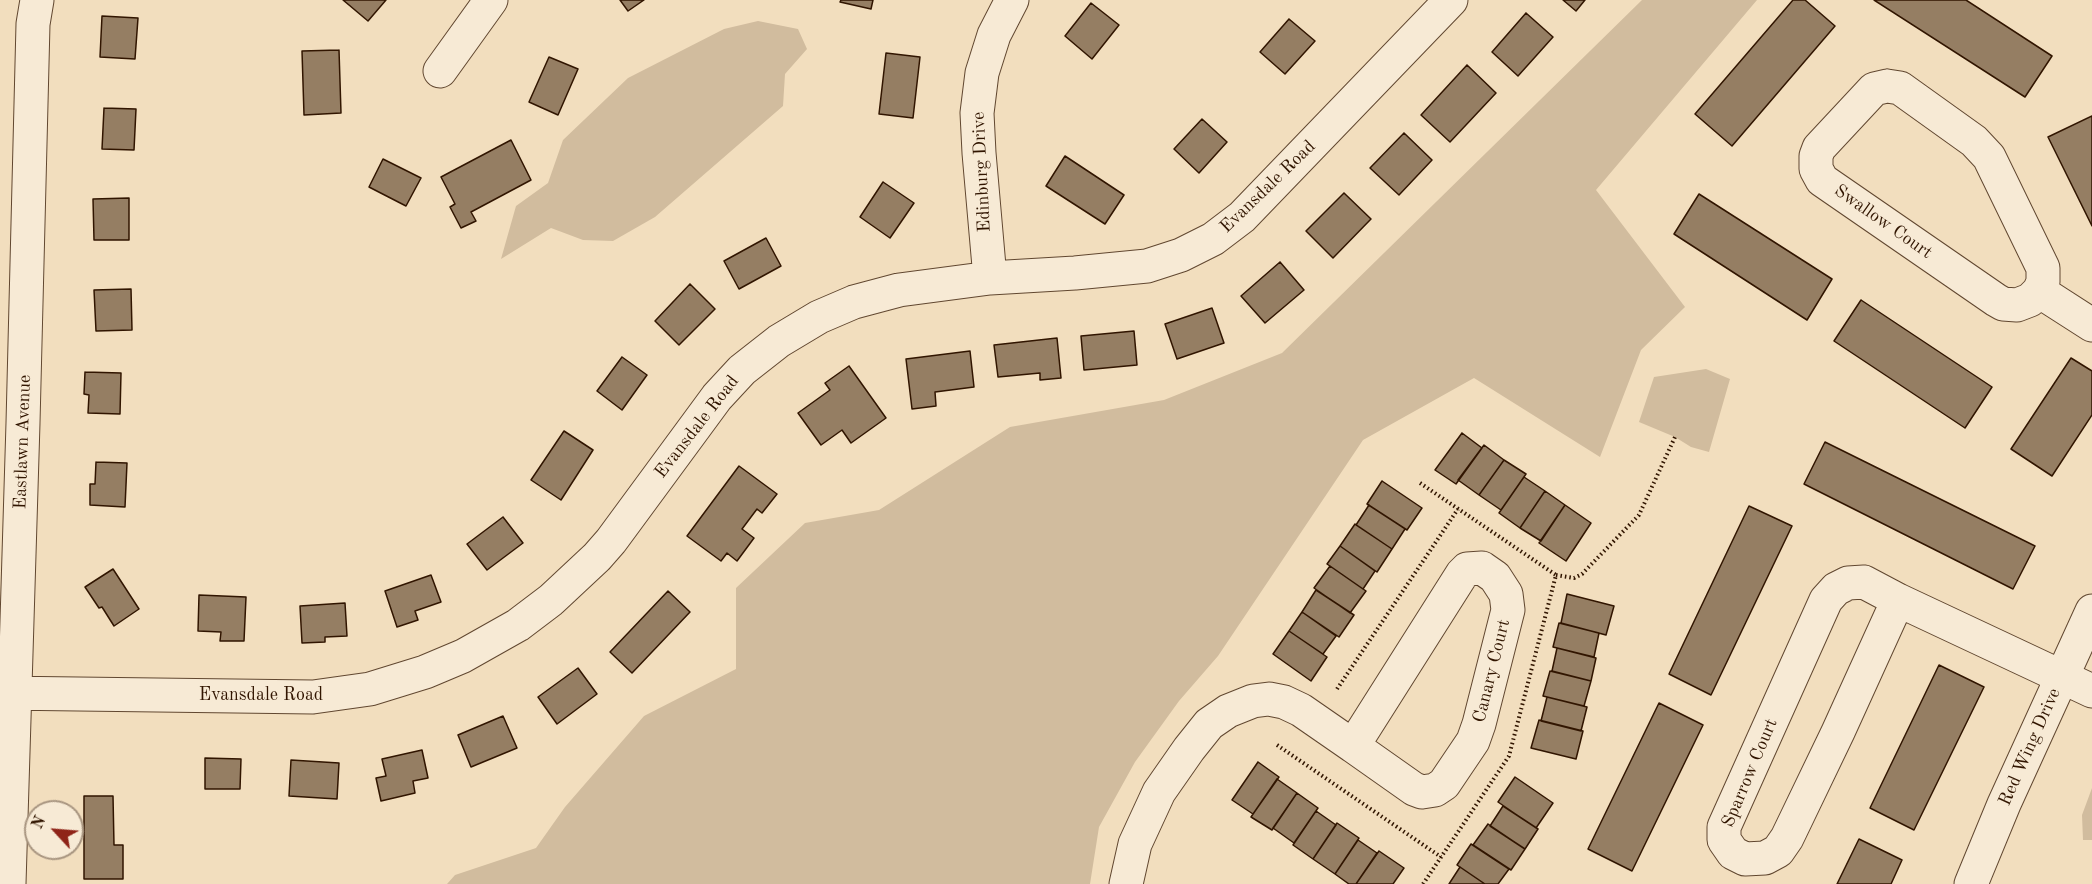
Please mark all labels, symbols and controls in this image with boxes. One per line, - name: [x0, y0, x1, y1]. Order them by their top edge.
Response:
- street label: Edinburg Drive: [968, 111, 996, 233]
- street label: Evansdale Road: [1216, 136, 1320, 238]
- street label: Swallow Court: [1830, 180, 1936, 264]
- street label: Evansdale Road: [650, 371, 744, 483]
- street label: Eastlawn Avenue: [10, 374, 36, 510]
- street label: Canary Court: [1469, 617, 1515, 725]
- street label: Evansdale Road: [199, 684, 323, 706]
- street label: Red Wing Drive: [1994, 685, 2066, 809]
- street label: Sparrow Court: [1717, 715, 1783, 831]
- north arrow: [24, 800, 84, 860]
- text: N: [30, 814, 49, 832]

